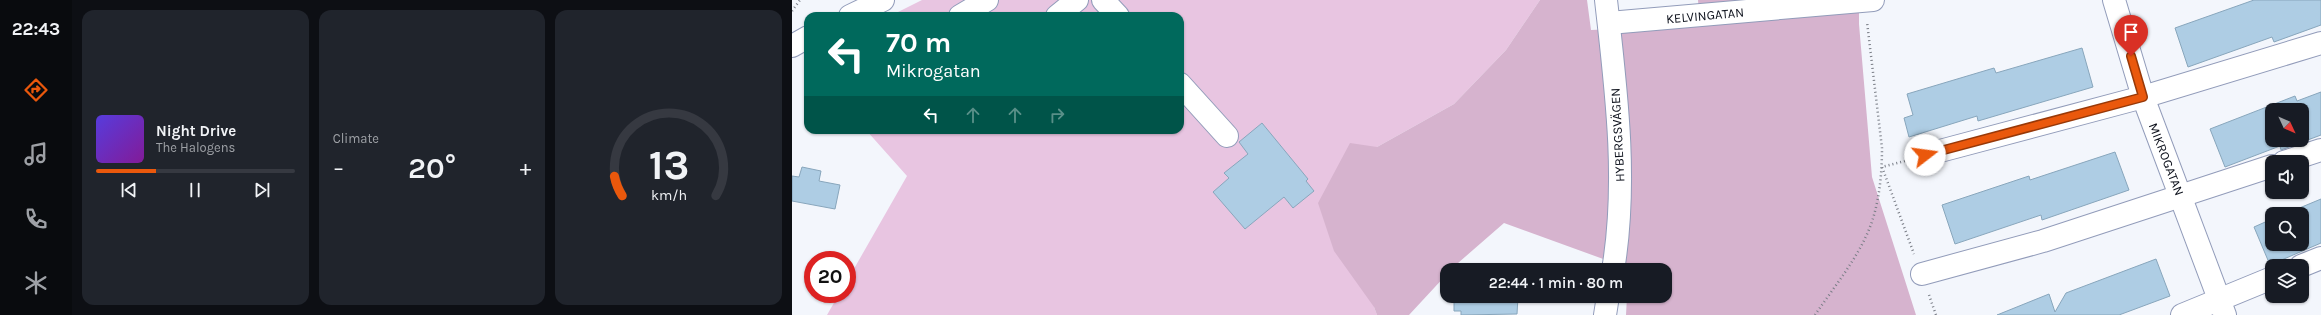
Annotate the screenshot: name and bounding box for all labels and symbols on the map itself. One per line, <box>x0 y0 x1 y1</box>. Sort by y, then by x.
street label: KELVINGATAN <box>1665 5 1745 26</box>
pin <box>2114 15 2148 56</box>
street label: HYBERGSVÄGEN <box>1607 87 1627 183</box>
north arrow <box>2265 103 2309 147</box>
street label: MIKROGATAN <box>2146 121 2187 198</box>
position arrow <box>1904 134 1946 176</box>
speed limit sign: 20 <box>804 251 856 303</box>

